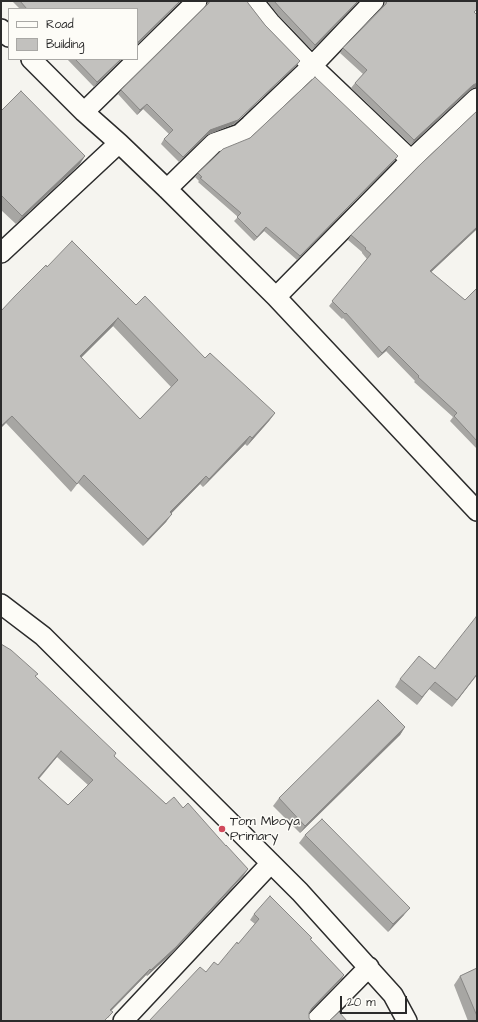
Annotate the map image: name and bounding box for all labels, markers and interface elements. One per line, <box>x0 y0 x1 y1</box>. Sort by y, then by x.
legend <box>8 8 138 60</box>
text: Road <box>46 16 74 33</box>
text: Building <box>46 36 84 53</box>
place label: Tom Mboya Primary <box>230 814 300 845</box>
marker: Tom Mboya Primary <box>217 824 227 834</box>
scale bar <box>342 988 409 1014</box>
text: 20 m <box>347 994 376 1011</box>

